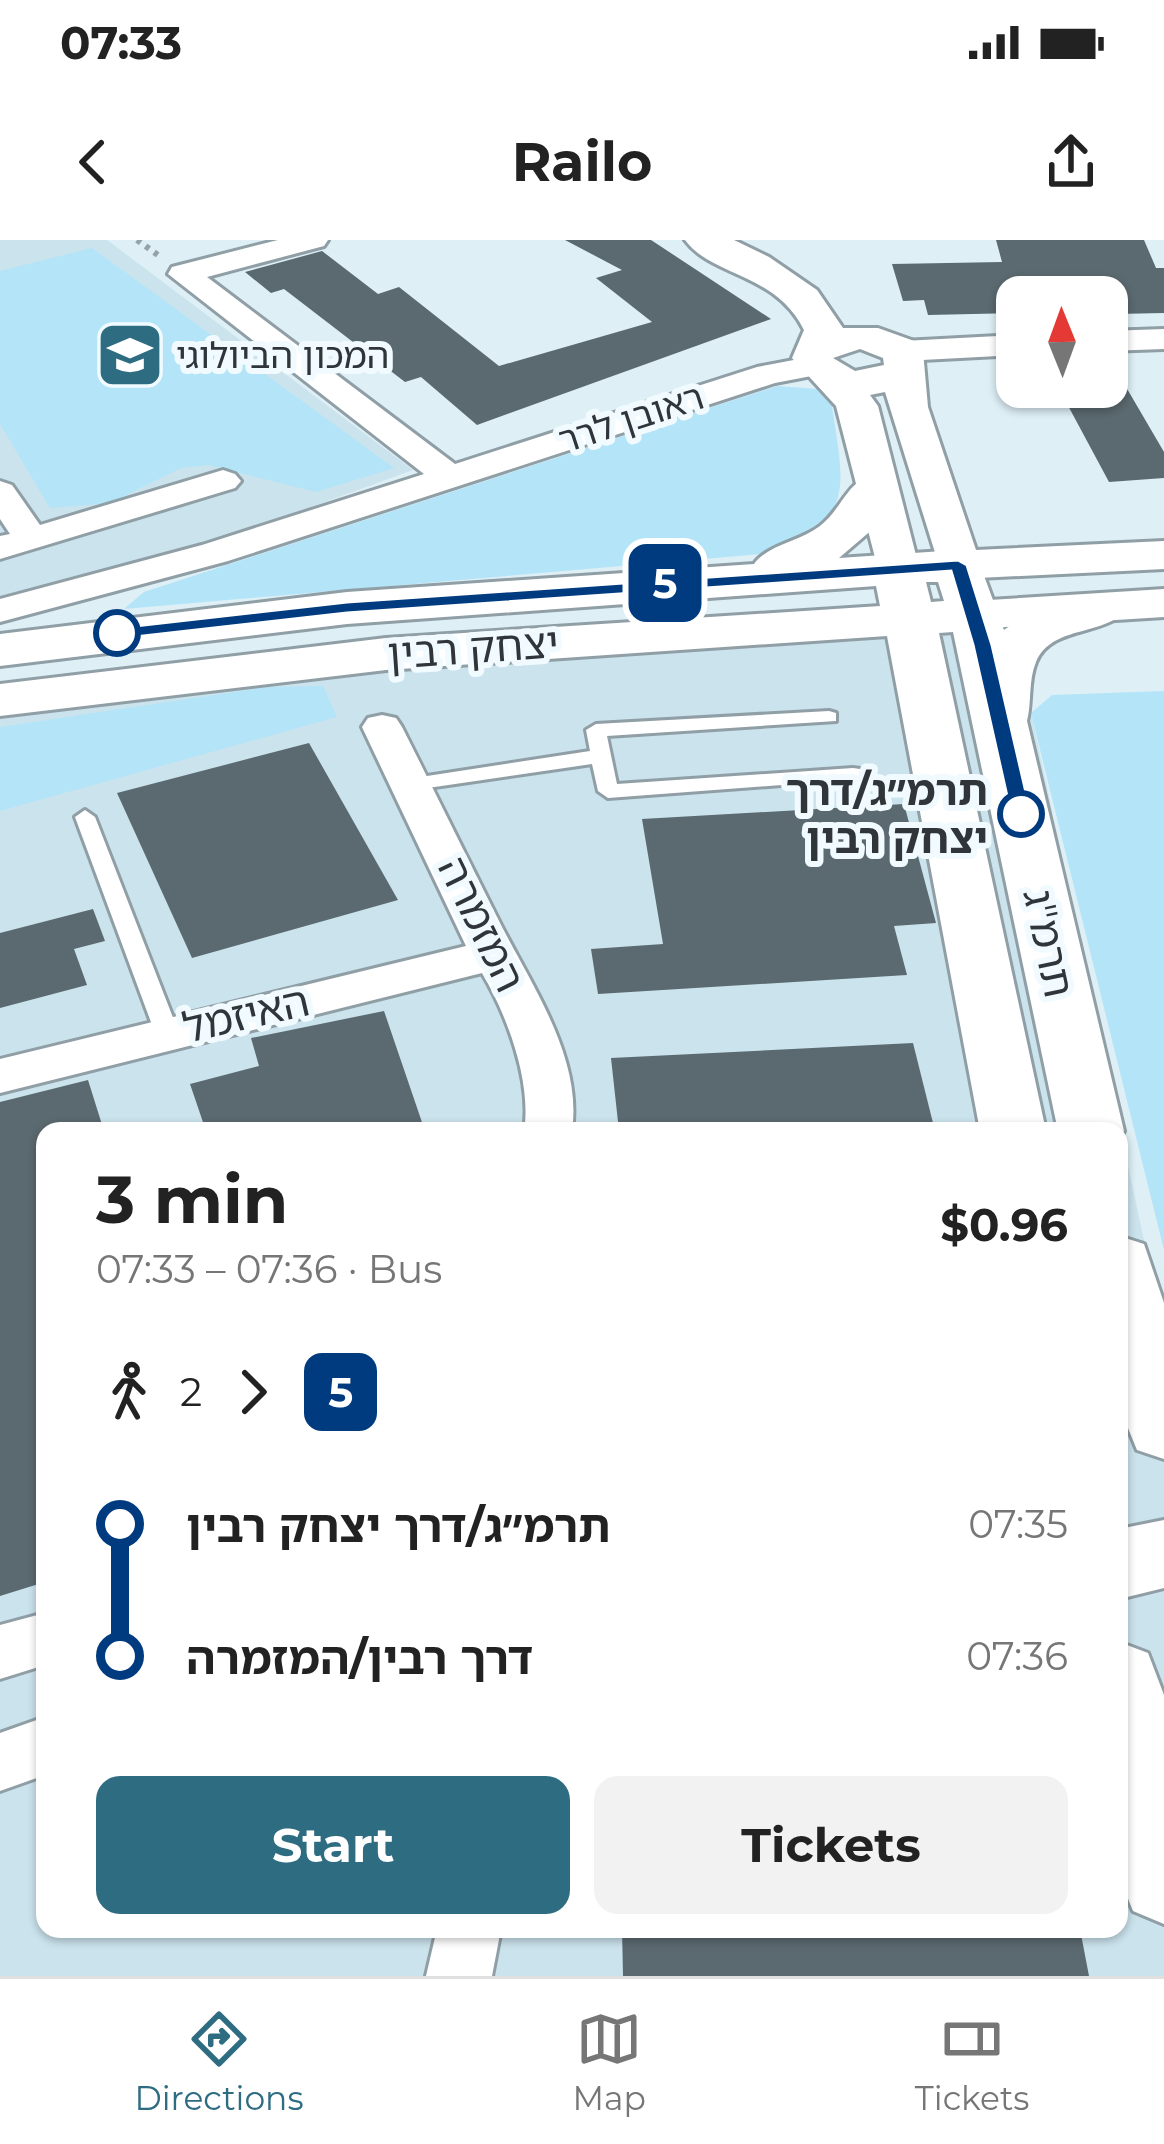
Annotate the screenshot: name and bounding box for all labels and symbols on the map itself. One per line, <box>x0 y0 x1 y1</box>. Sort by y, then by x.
north arrow <box>996 276 1128 408</box>
school or university icon: המכון הביולוגי <box>95 320 165 390</box>
place label: המכון הביולוגי <box>176 333 389 377</box>
street label: ראובן לרר <box>553 374 709 462</box>
line badge: 5 <box>626 544 704 622</box>
unlabelled marker <box>95 611 139 655</box>
street label: יצחק רבין <box>386 616 560 680</box>
place label: תרמ״ג/דרך יצחק רבין <box>786 764 988 864</box>
marker: תרמ״ג/דרך יצחק רבין <box>999 792 1043 836</box>
street label: המזמרה <box>427 848 537 1000</box>
street label: תרמ"ג <box>1012 884 1086 1002</box>
street label: האיזמל <box>178 974 314 1054</box>

